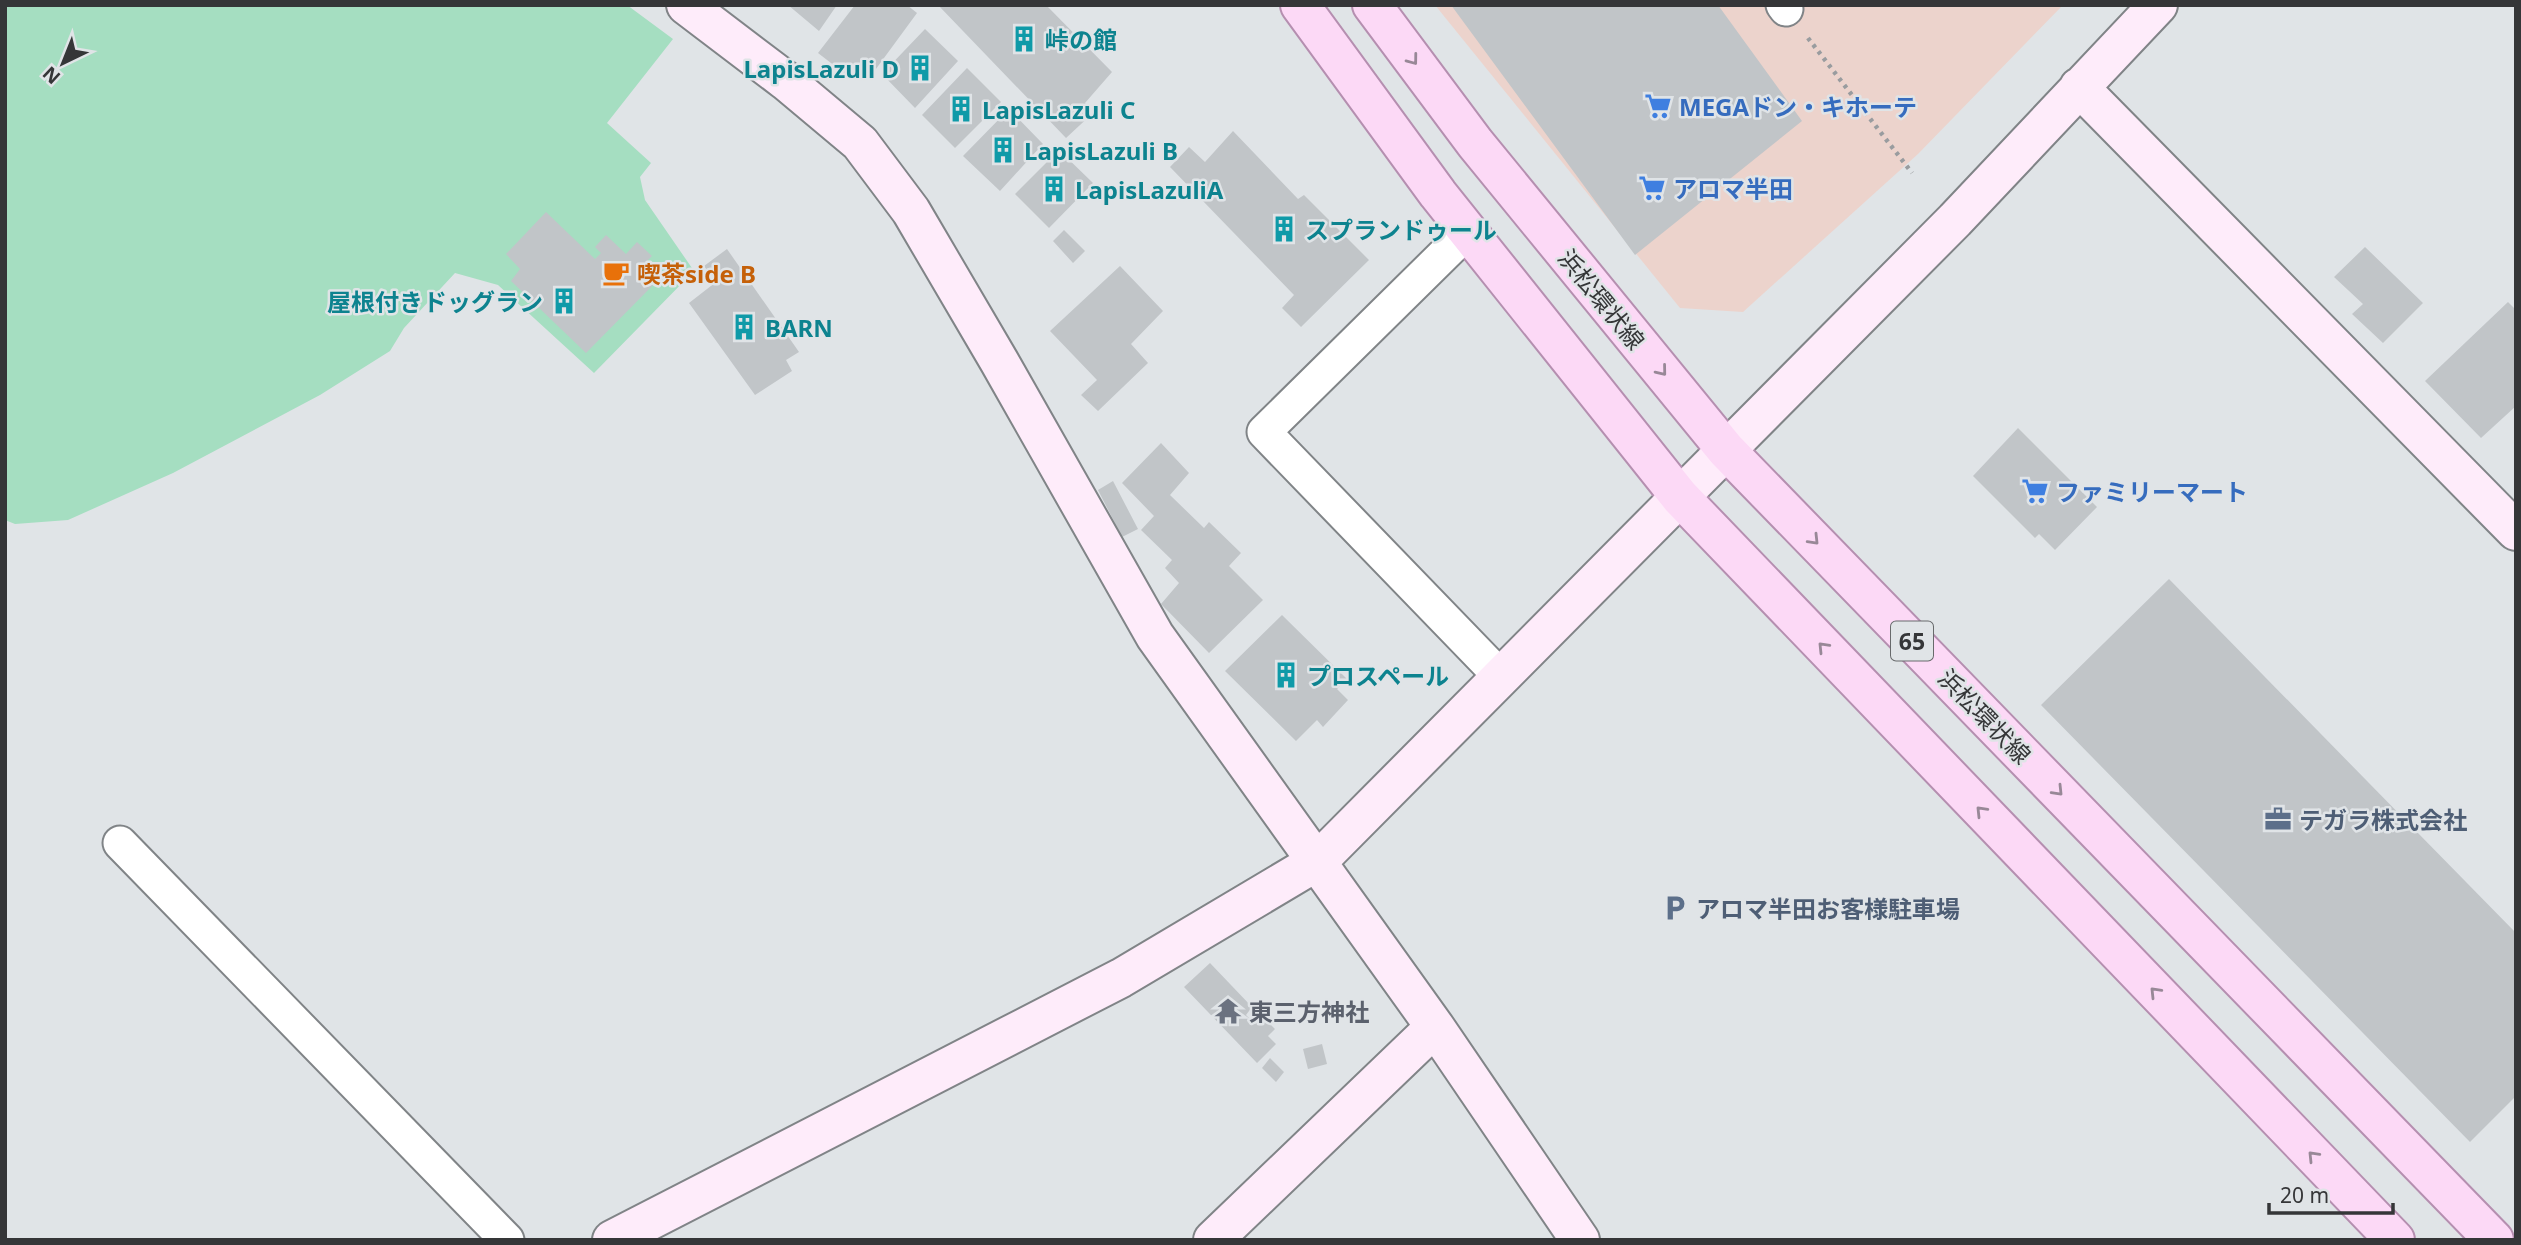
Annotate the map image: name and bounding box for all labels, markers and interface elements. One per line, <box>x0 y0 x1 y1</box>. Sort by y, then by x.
place label: 峠の館 <box>1045 23 1117 56</box>
building icon: 峠の館 <box>1009 24 1039 54</box>
north arrow <box>28 28 98 98</box>
place label: LapisLazuli D <box>743 52 899 85</box>
one-way arrow <box>1404 52 1417 65</box>
building icon: LapisLazuli D <box>905 53 935 83</box>
text: N <box>37 61 66 90</box>
place label: MEGAドン・キホーテ <box>1679 90 1917 123</box>
supermarket icon: MEGAドン・キホーテ <box>1643 91 1673 121</box>
place label: LapisLazuli C <box>982 93 1135 126</box>
building icon: LapisLazuli C <box>946 94 976 124</box>
place label: LapisLazuli B <box>1024 134 1178 167</box>
building icon: LapisLazuli B <box>988 135 1018 165</box>
place label: アロマ半田 <box>1673 172 1793 205</box>
place label: LapisLazuliA <box>1075 173 1224 206</box>
supermarket icon: アロマ半田 <box>1637 173 1667 203</box>
building icon: LapisLazuliA <box>1039 174 1069 204</box>
place label: スプランドゥール <box>1305 213 1497 246</box>
building icon: スプランドゥール <box>1269 214 1299 244</box>
street label: 浜松環状線 <box>1551 242 1653 356</box>
place label: 喫茶side B <box>637 257 756 290</box>
cafe icon: 喫茶side B <box>601 258 631 288</box>
place label: 屋根付きドッグラン <box>327 285 543 318</box>
building icon: 屋根付きドッグラン <box>549 286 579 316</box>
place label: BARN <box>765 311 833 344</box>
building icon: BARN <box>729 312 759 342</box>
one-way arrow <box>1654 363 1666 376</box>
place label: ファミリーマート <box>2056 475 2248 508</box>
supermarket icon: ファミリーマート <box>2020 476 2050 506</box>
one-way arrow <box>1806 532 1819 545</box>
road number: 65 <box>1891 622 1933 660</box>
one-way arrow <box>1818 642 1831 655</box>
place label: プロスペール <box>1307 659 1449 692</box>
building icon: プロスペール <box>1271 660 1301 690</box>
street label: 浜松環状線 <box>1931 661 2039 771</box>
one-way arrow <box>2050 783 2063 796</box>
place label: テガラ株式会社 <box>2299 803 2467 836</box>
office icon: テガラ株式会社 <box>2263 804 2293 834</box>
one-way arrow <box>1976 806 1989 819</box>
place label: アロマ半田お客様駐車場 <box>1696 892 1960 925</box>
parking icon: アロマ半田お客様駐車場 <box>1660 893 1690 923</box>
one-way arrow <box>2151 987 2164 1000</box>
place label: 東三方神社 <box>1249 995 1369 1028</box>
temple icon: 東三方神社 <box>1213 996 1243 1026</box>
one-way arrow <box>2309 1151 2322 1164</box>
scale bar <box>2269 1172 2393 1216</box>
text: 20 m <box>2280 1181 2329 1209</box>

